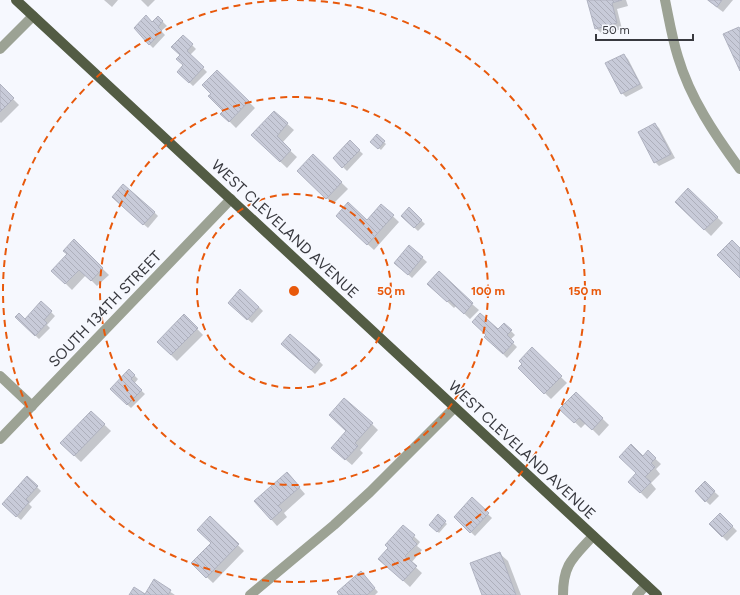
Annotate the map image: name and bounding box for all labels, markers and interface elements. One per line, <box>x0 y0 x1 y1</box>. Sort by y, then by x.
scale bar <box>596 16 693 42</box>
text: 50 m <box>602 23 630 37</box>
street label: WEST CLEVELAND AVENUE <box>208 156 362 302</box>
street label: SOUTH 134TH STREET <box>45 247 166 371</box>
centre of rings <box>287 284 301 298</box>
text: 50 m <box>377 284 405 298</box>
text: 100 m <box>471 284 505 298</box>
text: 150 m <box>568 284 602 298</box>
street label: WEST CLEVELAND AVENUE <box>445 377 599 523</box>

